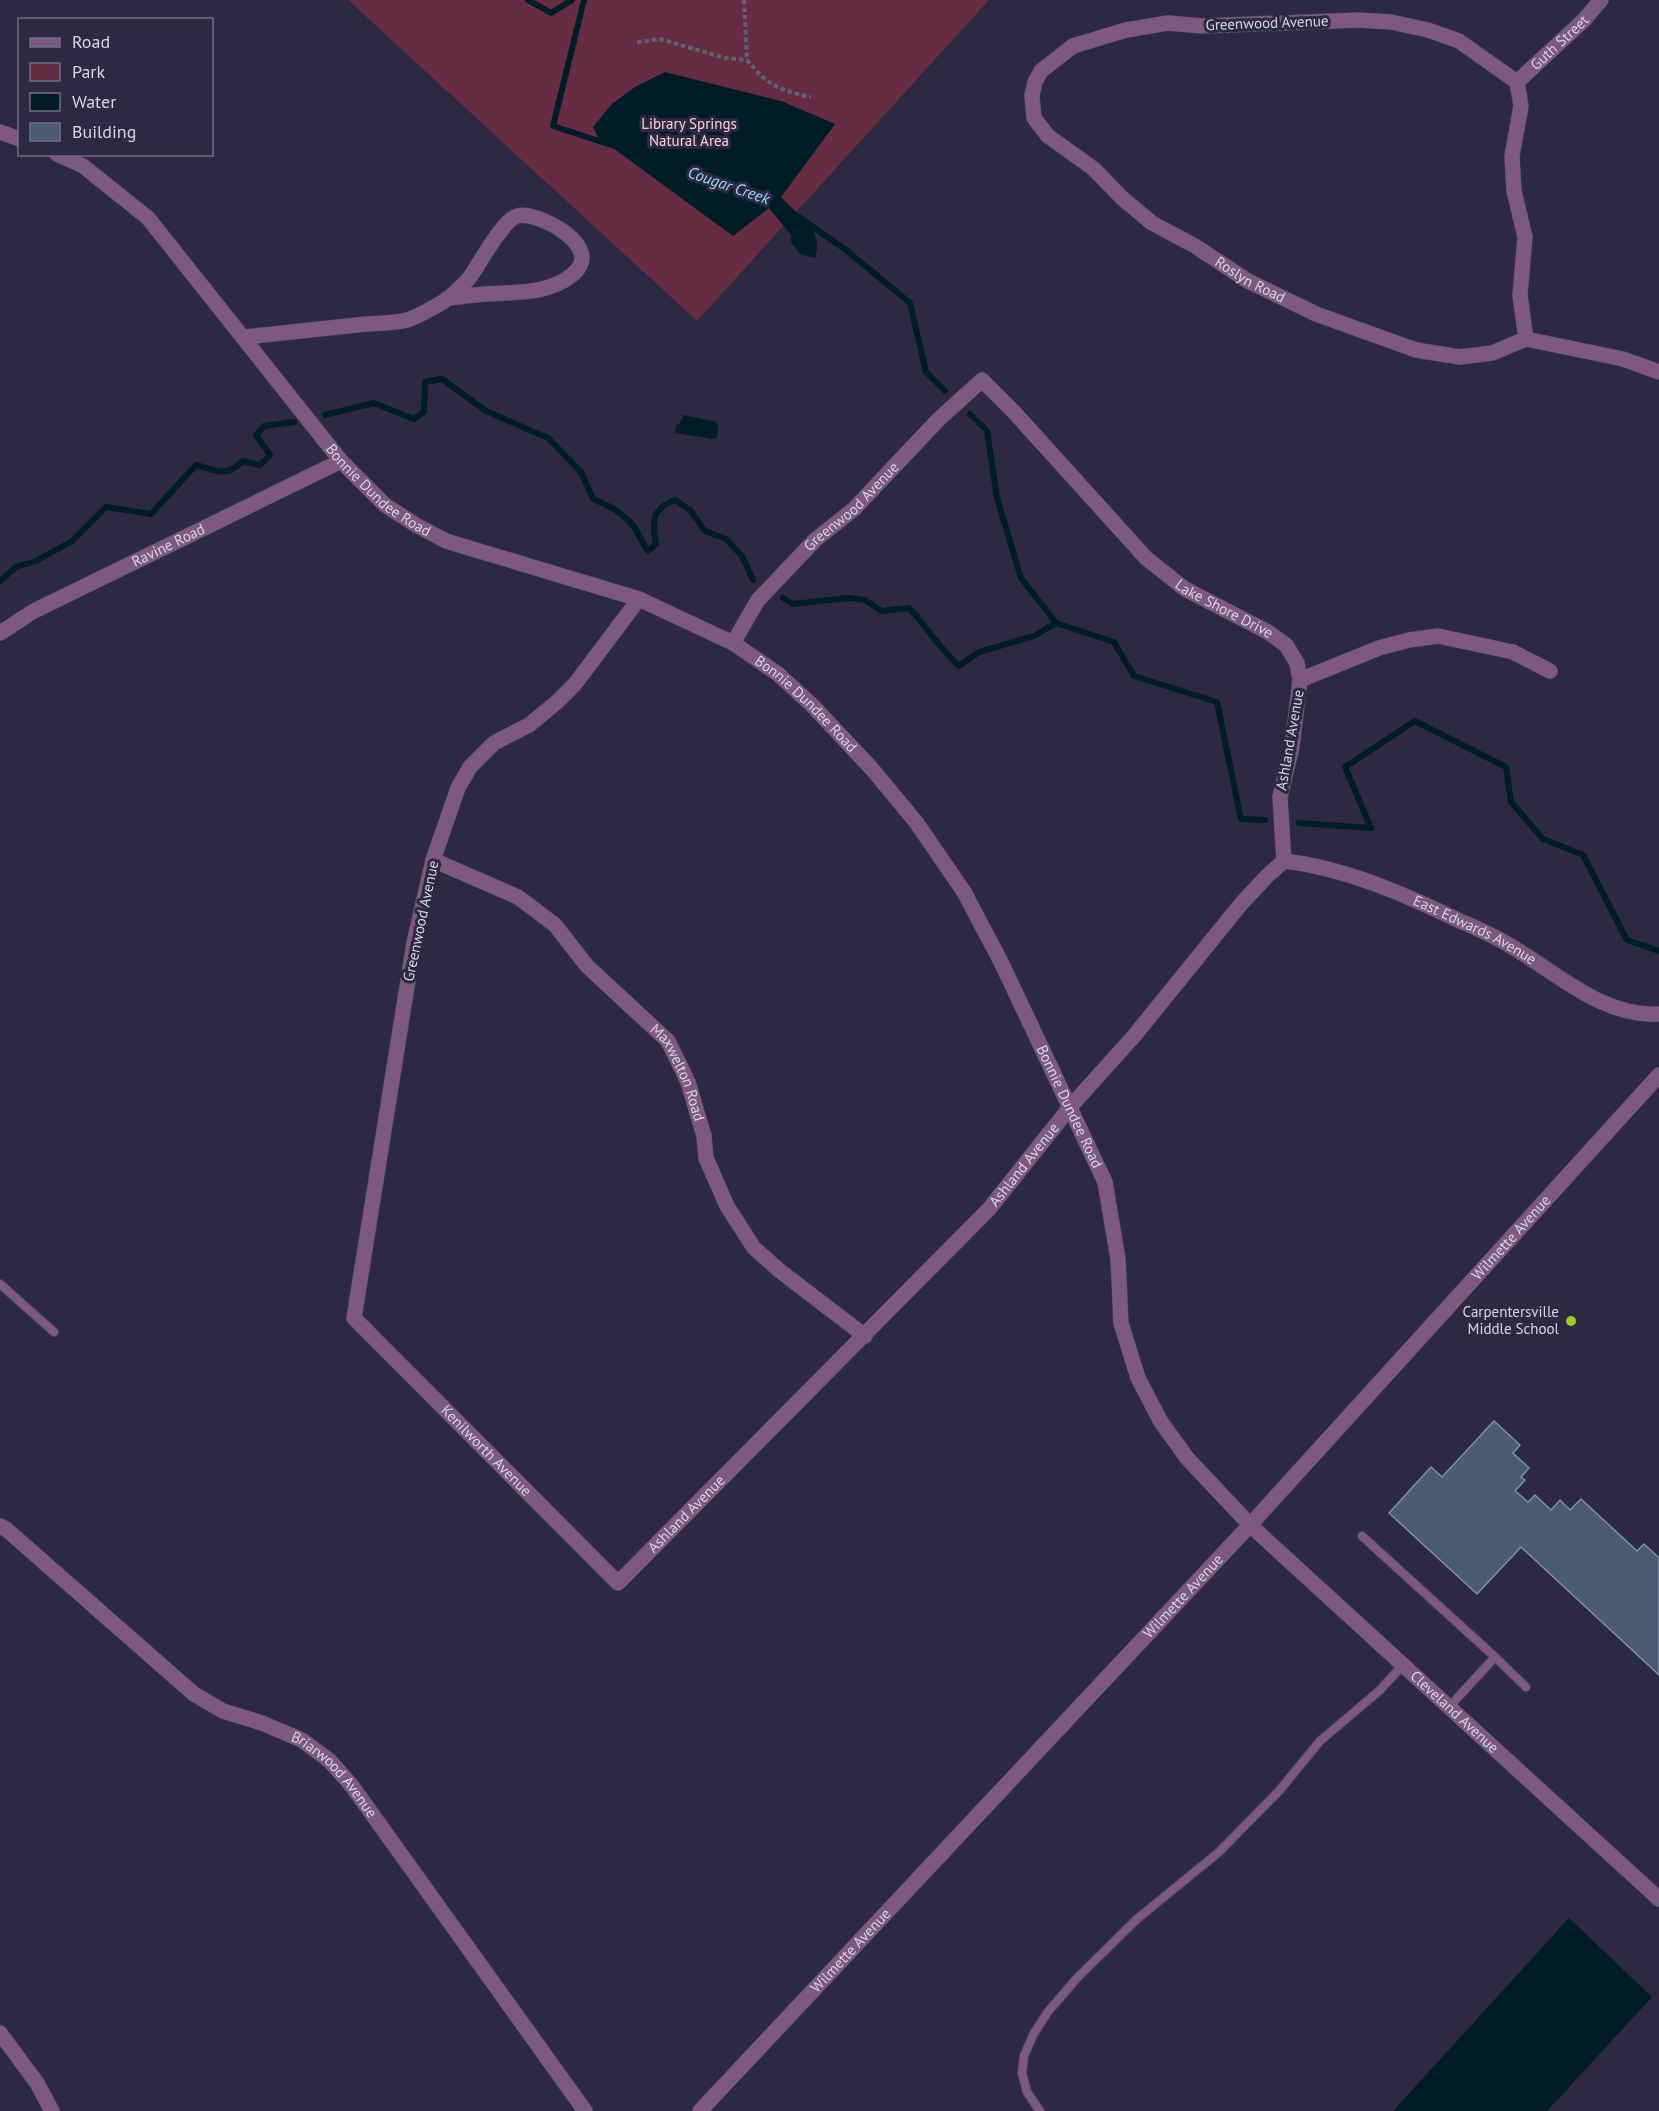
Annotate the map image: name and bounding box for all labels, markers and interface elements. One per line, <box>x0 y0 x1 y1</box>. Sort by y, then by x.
street label: Greenwood Avenue <box>1205 11 1329 34</box>
street label: Guth Street <box>1526 11 1593 74</box>
legend <box>18 18 213 156</box>
text: Road <box>72 30 110 53</box>
text: Park <box>72 60 105 83</box>
text: Water <box>72 90 116 113</box>
park label: Library Springs Natural Area <box>641 114 737 150</box>
text: Building <box>72 120 136 143</box>
water label: Cougar Creek <box>686 162 773 209</box>
street label: Roslyn Road <box>1212 252 1289 307</box>
street label: Bonnie Dundee Road <box>322 440 435 540</box>
street label: Greenwood Avenue <box>799 458 903 555</box>
street label: Ravine Road <box>128 519 208 571</box>
street label: Lake Shore Drive <box>1171 575 1278 642</box>
street label: Bonnie Dundee Road <box>751 651 862 756</box>
street label: Ashland Avenue <box>1271 688 1308 792</box>
street label: Greenwood Avenue <box>398 859 443 983</box>
street label: East Edwards Avenue <box>1410 891 1540 969</box>
street label: Maxwelton Road <box>646 1019 709 1123</box>
street label: Bonnie Dundee Road <box>1033 1042 1107 1171</box>
street label: Ashland Avenue <box>985 1119 1063 1210</box>
street label: Wilmette Avenue <box>1467 1191 1554 1284</box>
place label: Carpentersville Middle School <box>1463 1302 1560 1338</box>
marker: Carpentersville Middle School <box>1564 1314 1578 1328</box>
street label: Kenilworth Avenue <box>437 1401 536 1500</box>
street label: Ashland Avenue <box>643 1471 729 1556</box>
street label: Wilmette Avenue <box>1139 1550 1227 1642</box>
street label: Cleveland Avenue <box>1406 1666 1503 1757</box>
street label: Briarwood Avenue <box>289 1727 382 1821</box>
street label: Wilmette Avenue <box>806 1904 894 1996</box>

